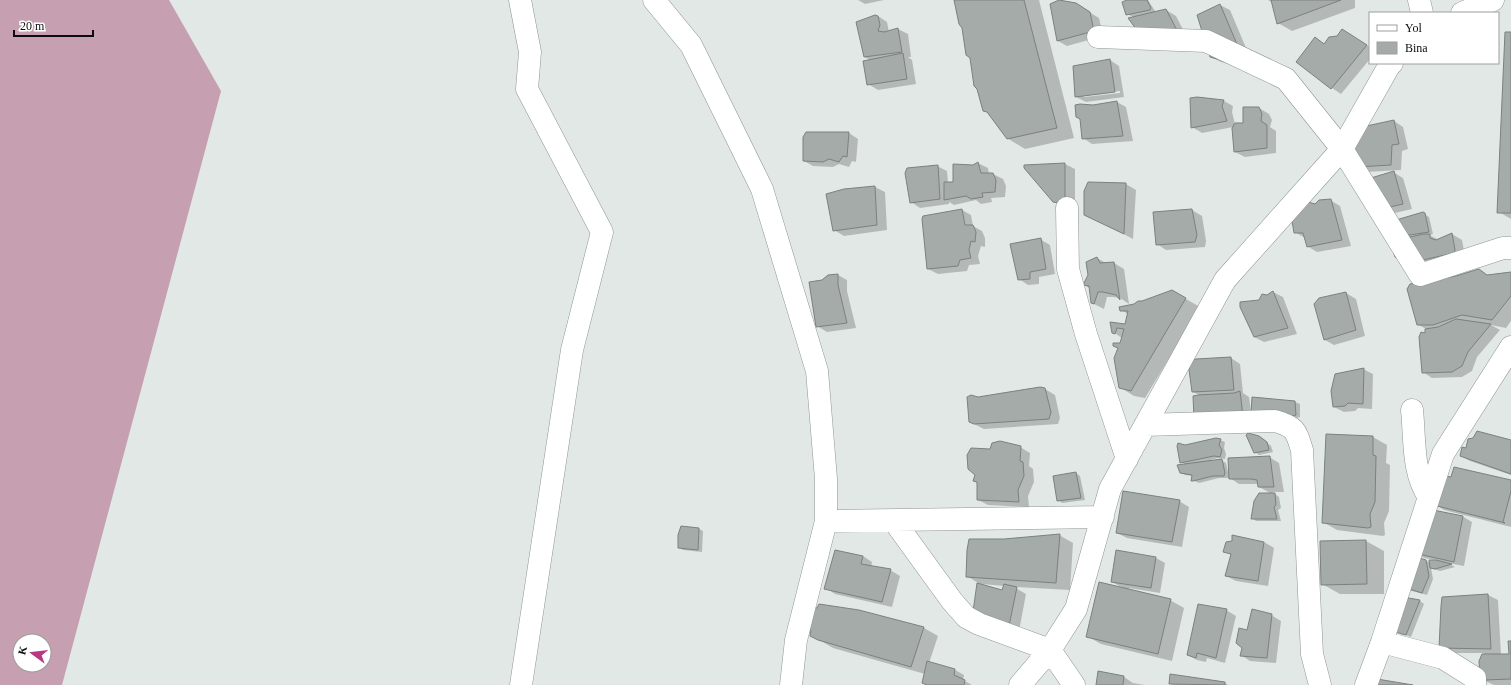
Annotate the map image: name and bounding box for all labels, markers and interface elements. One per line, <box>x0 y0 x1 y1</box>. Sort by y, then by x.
scale bar <box>14 12 93 38</box>
legend <box>1369 12 1499 64</box>
text: 20 m <box>20 19 45 33</box>
text: Yol <box>1405 21 1422 35</box>
text: Bina <box>1405 41 1428 55</box>
north arrow <box>12 633 52 673</box>
text: K <box>15 644 29 656</box>

